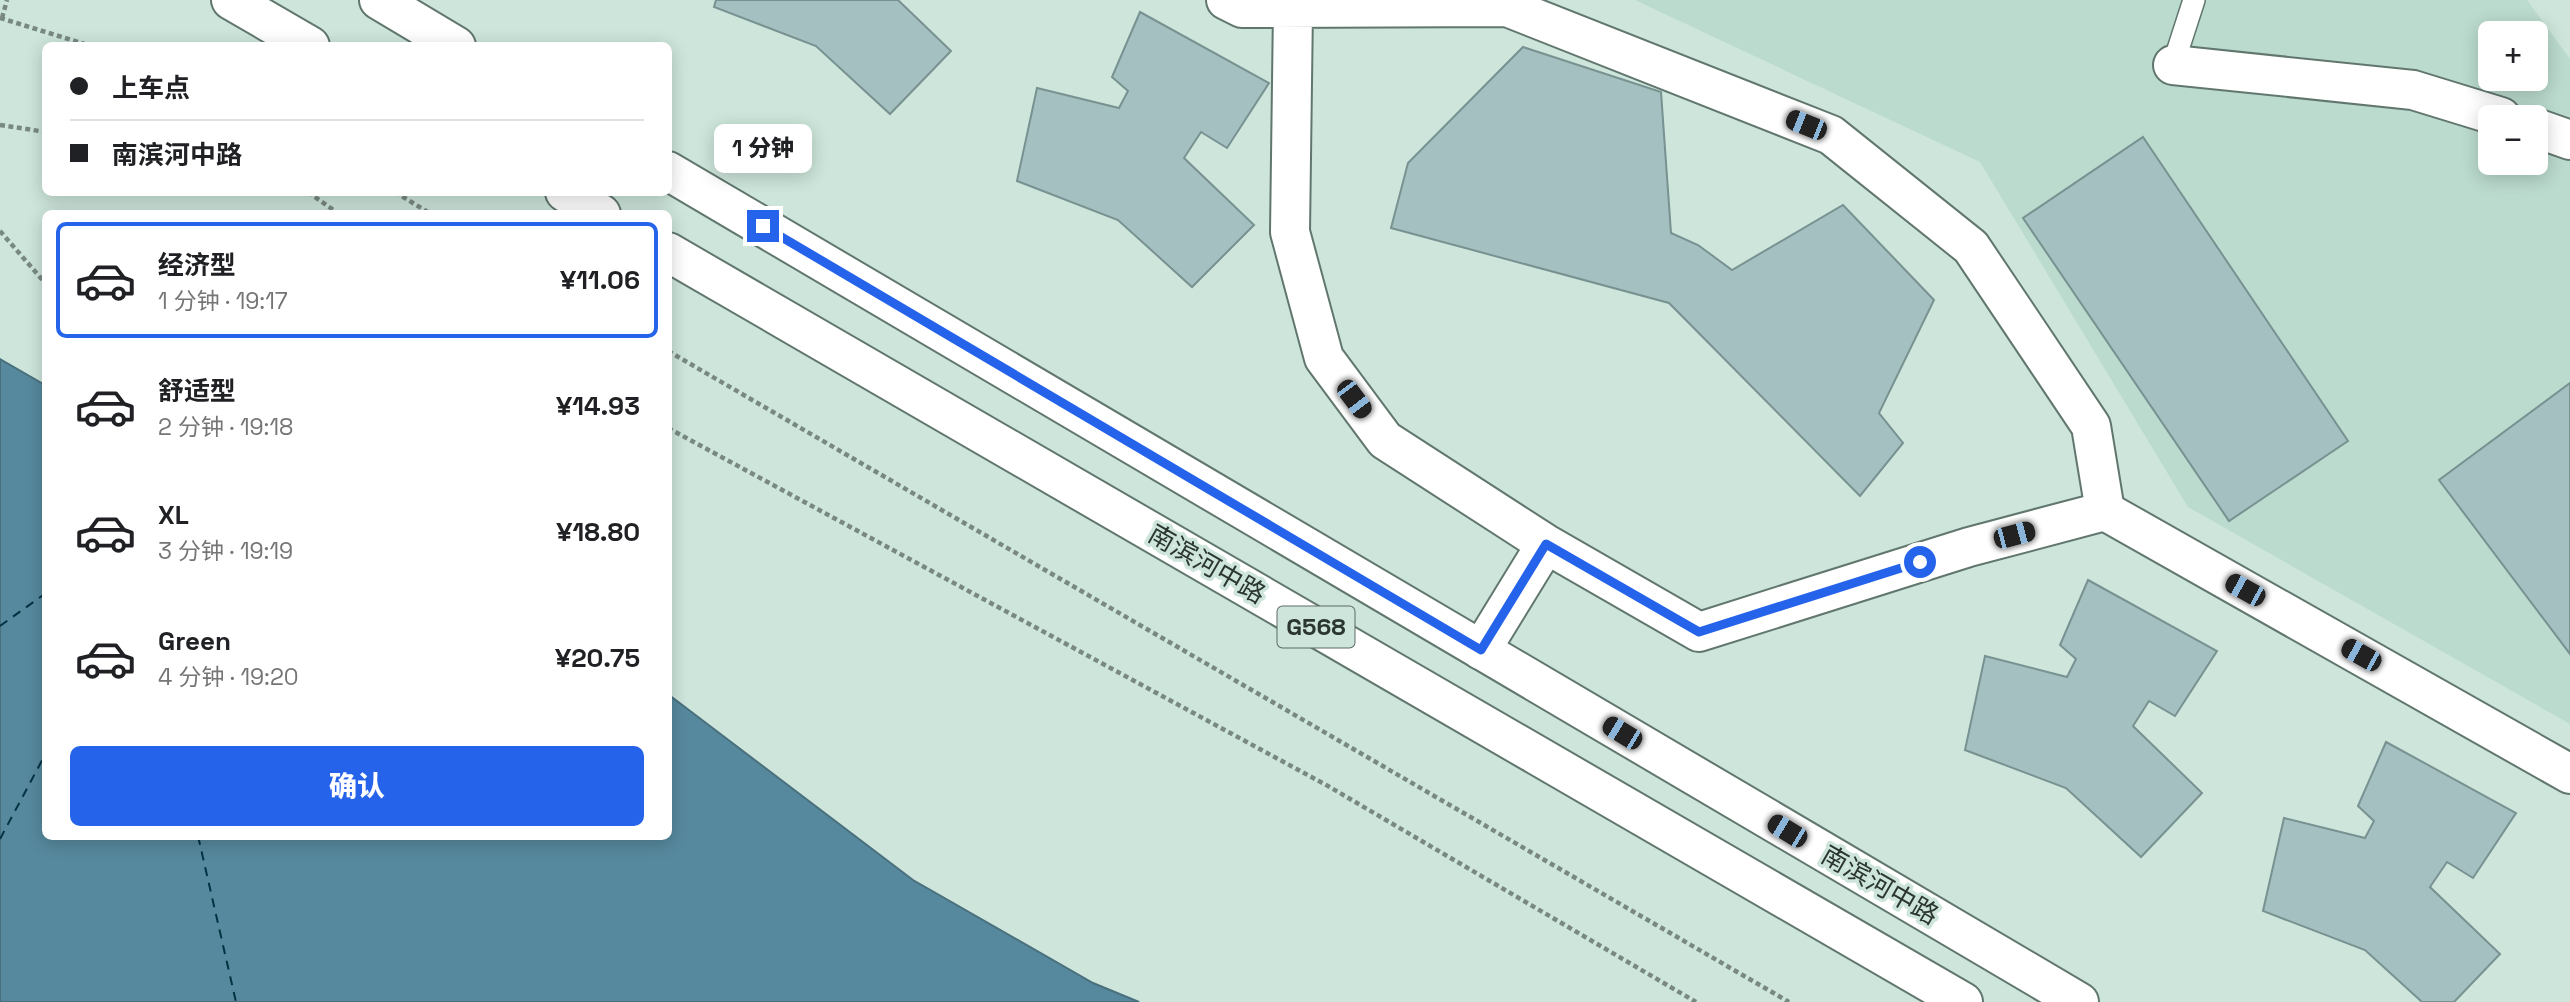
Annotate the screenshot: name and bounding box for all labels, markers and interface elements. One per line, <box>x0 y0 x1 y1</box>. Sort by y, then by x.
map controls <box>2478 21 2548 175</box>
button: + <box>2478 21 2548 91</box>
text: 上车点 <box>112 71 190 105</box>
button: − <box>2478 105 2548 175</box>
car <box>1783 107 1830 143</box>
callout: 1 分钟 <box>714 124 812 174</box>
text: 1 分钟 <box>732 133 794 163</box>
text: 南滨河中路 <box>112 138 242 172</box>
route end <box>747 210 779 242</box>
text: 经济型 <box>158 248 236 282</box>
icon: car <box>74 249 137 312</box>
text: ¥11.06 <box>560 263 640 297</box>
text: 1 分钟 · 19:17 <box>158 286 288 316</box>
text: 舒适型 <box>158 374 236 408</box>
icon: car <box>74 375 137 438</box>
car <box>1333 376 1376 422</box>
text: ¥14.93 <box>556 389 640 423</box>
text: 2 分钟 · 19:18 <box>158 412 293 442</box>
text: XL <box>158 498 189 532</box>
icon: car <box>74 501 137 564</box>
text: ¥18.80 <box>556 515 640 549</box>
street label: 南滨河中路 <box>1142 517 1272 611</box>
car <box>1991 519 2038 551</box>
text: 3 分钟 · 19:19 <box>158 536 293 566</box>
route start <box>1904 546 1936 578</box>
car <box>2222 571 2269 609</box>
road number: G568 <box>1278 606 1354 648</box>
text: Green <box>158 624 231 658</box>
icon: car <box>74 627 137 690</box>
car <box>2338 636 2385 674</box>
text: ¥20.75 <box>555 641 640 675</box>
text: 4 分钟 · 19:20 <box>158 662 299 692</box>
car <box>1599 713 1646 753</box>
button: 确认 <box>70 746 644 826</box>
car <box>1764 811 1811 851</box>
street label: 南滨河中路 <box>1815 838 1945 932</box>

